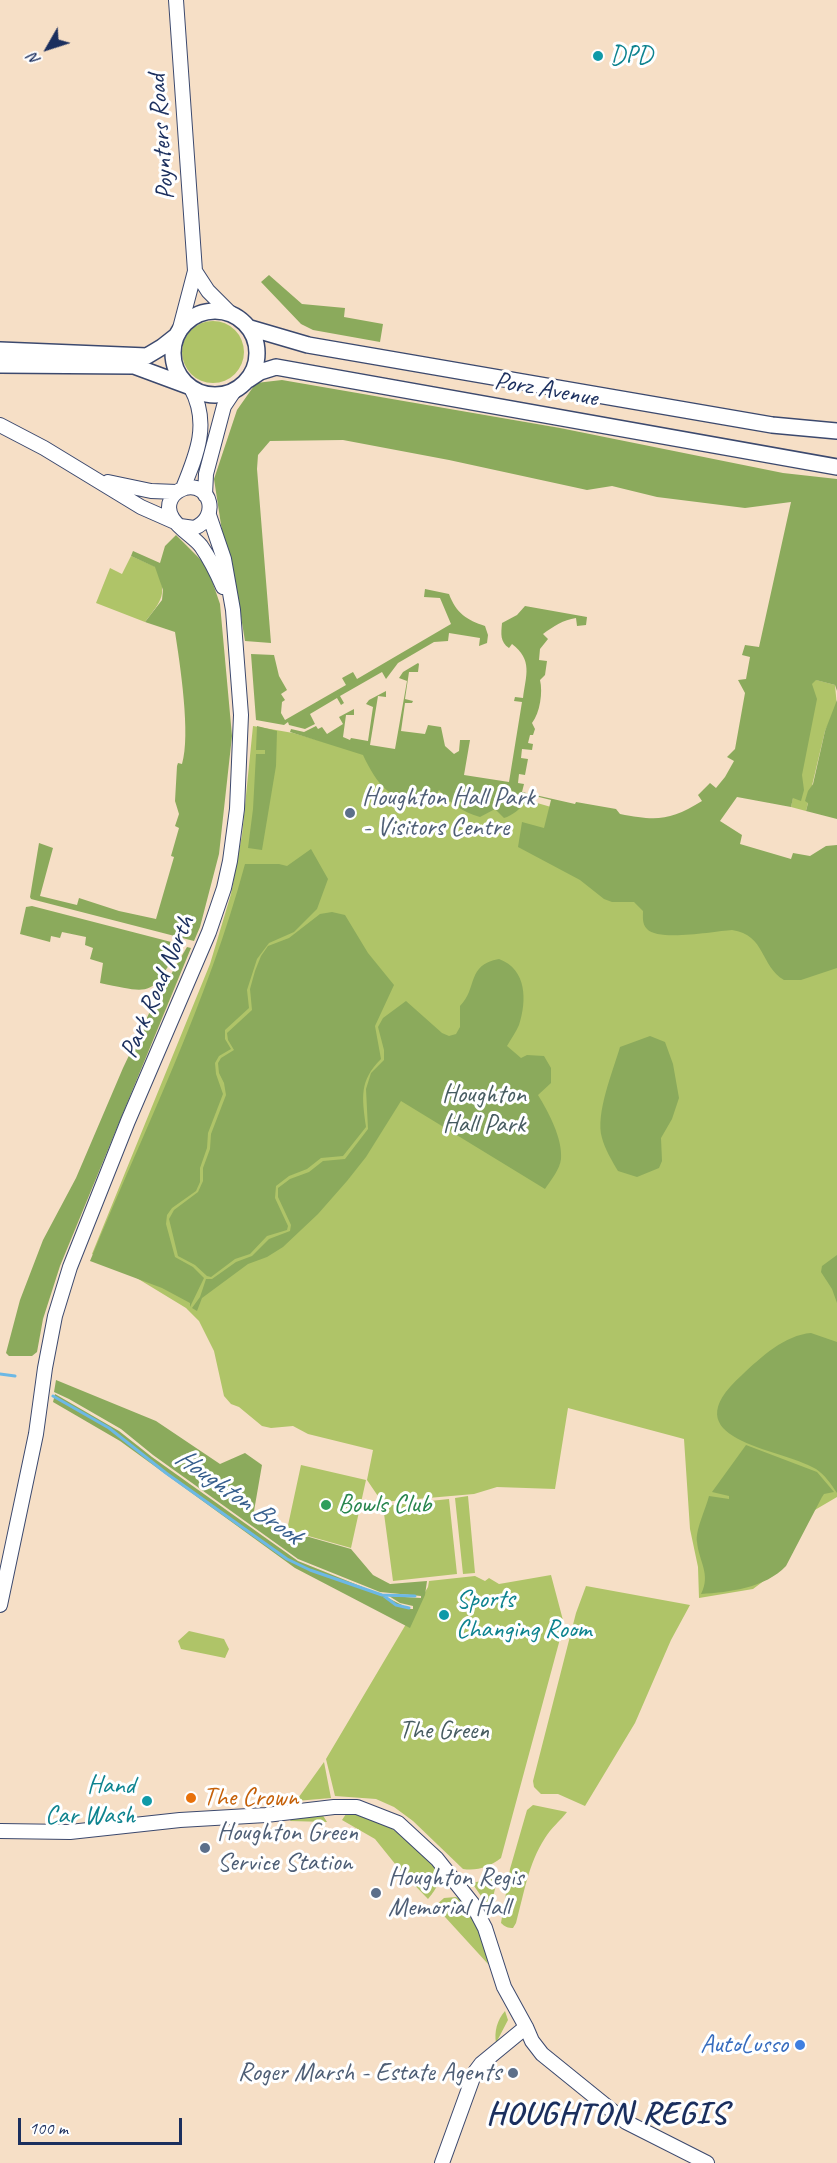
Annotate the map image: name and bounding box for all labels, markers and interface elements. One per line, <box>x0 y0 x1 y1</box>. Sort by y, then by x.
north arrow <box>18 18 78 78</box>
place label: DPD <box>610 40 652 72</box>
text: N <box>23 49 45 69</box>
marker: DPD <box>591 49 605 63</box>
street label: Poynters Road <box>142 73 182 201</box>
street label: Porz Avenue <box>492 366 600 414</box>
place label: Houghton Hall Park - Visitors Centre <box>362 782 535 844</box>
marker: Houghton Hall Park - Visitors Centre <box>343 806 357 820</box>
street label: Park Road North <box>114 911 202 1063</box>
park label: Houghton Hall Park <box>442 1079 526 1140</box>
water label: Houghton Brook <box>169 1442 307 1552</box>
place label: Bowls Club <box>338 1489 431 1521</box>
marker: Bowls Club <box>319 1498 333 1512</box>
place label: Sports Changing Room <box>456 1584 591 1646</box>
marker: Sports Changing Room <box>437 1608 451 1622</box>
park label: The Green <box>399 1715 489 1747</box>
place label: Hand Car Wash <box>45 1770 135 1832</box>
place label: The Crown <box>203 1782 298 1814</box>
marker: The Crown <box>184 1791 198 1805</box>
marker: Hand Car Wash <box>140 1794 154 1808</box>
place label: Houghton Green Service Station <box>217 1817 358 1878</box>
marker: Houghton Green Service Station <box>198 1841 212 1855</box>
place label: Houghton Regis Memorial Hall <box>388 1862 523 1924</box>
marker: Houghton Regis Memorial Hall <box>369 1886 383 1900</box>
place label: AutoLusso <box>700 2029 788 2061</box>
marker: AutoLusso <box>793 2038 807 2052</box>
place label: Roger Marsh - Estate Agents <box>238 2057 501 2089</box>
marker: Roger Marsh - Estate Agents <box>506 2066 520 2080</box>
district label: HOUGHTON REGIS <box>487 2096 727 2134</box>
scale bar <box>21 2106 184 2144</box>
text: 100 m <box>29 2117 68 2139</box>

